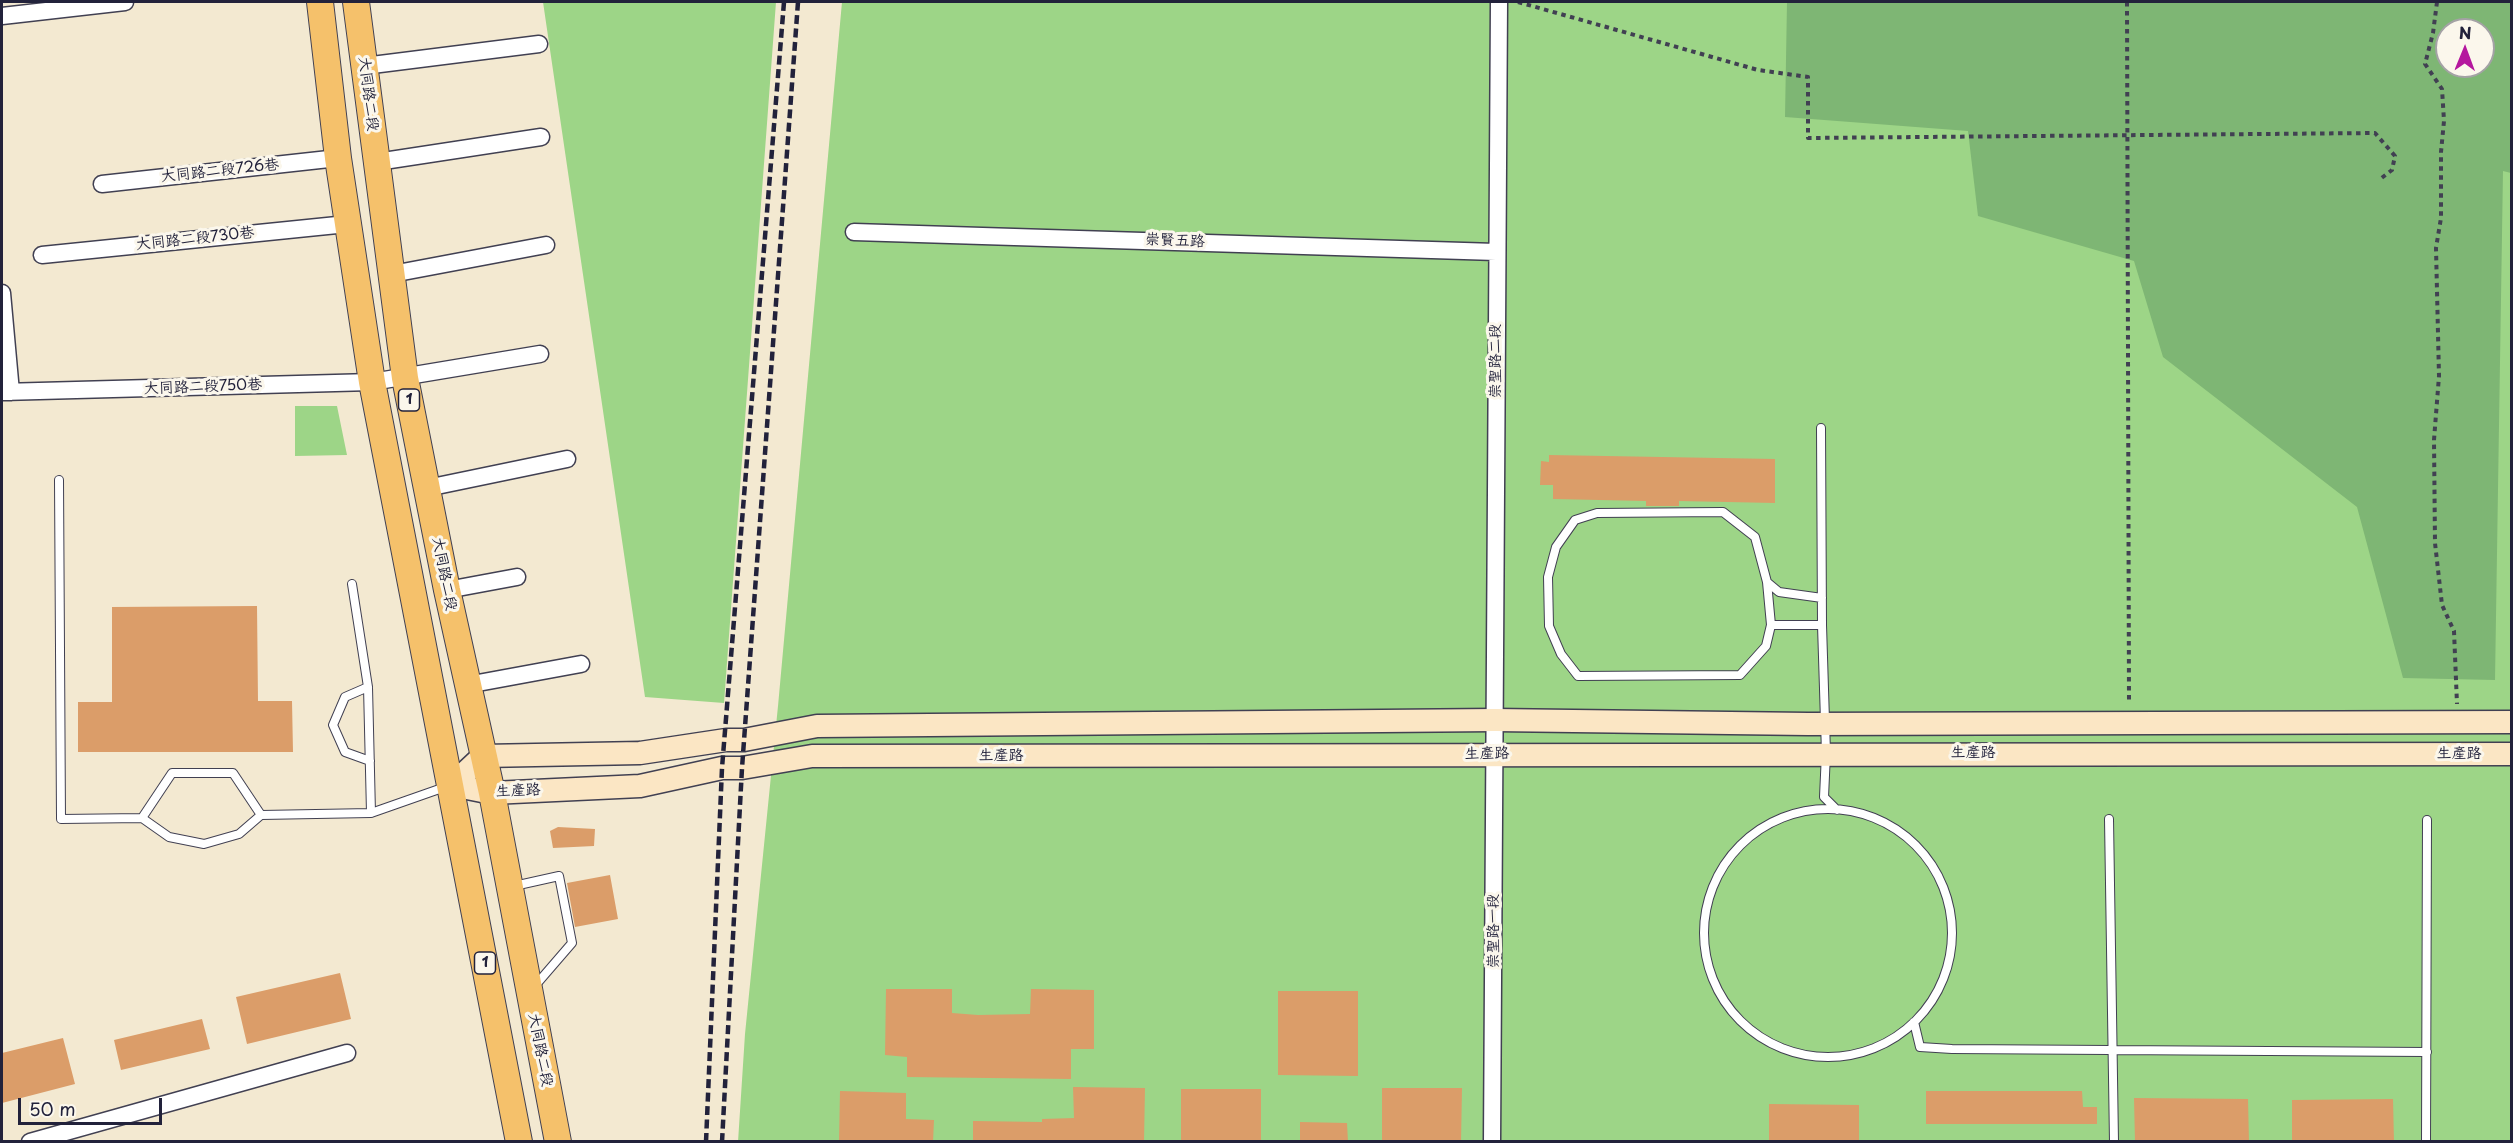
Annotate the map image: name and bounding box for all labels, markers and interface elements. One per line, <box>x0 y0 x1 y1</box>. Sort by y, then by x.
north arrow <box>2435 18 2495 78</box>
text: N <box>2459 20 2472 44</box>
street label: 大同路二段 <box>354 56 382 132</box>
street label: 大同路二段726巷 <box>160 156 280 186</box>
street label: 大同路二段730巷 <box>135 224 255 254</box>
street label: 崇賢五路 <box>1145 231 1205 251</box>
street label: 崇聖路二段 <box>1487 324 1505 398</box>
street label: 大同路二段750巷 <box>144 376 262 398</box>
road number: 1 <box>398 389 420 411</box>
street label: 大同路二段 <box>428 535 460 613</box>
street label: 生產路 <box>1951 744 1995 762</box>
street label: 生產路 <box>1464 745 1510 763</box>
street label: 生產路 <box>2437 745 2481 763</box>
street label: 生產路 <box>979 747 1023 765</box>
street label: 生產路 <box>495 781 541 801</box>
street label: 崇聖路一段 <box>1485 894 1503 968</box>
road number: 1 <box>474 952 496 974</box>
street label: 大同路二段 <box>524 1011 556 1089</box>
scale bar <box>21 1086 165 1124</box>
text: 50 m <box>29 1095 76 1122</box>

